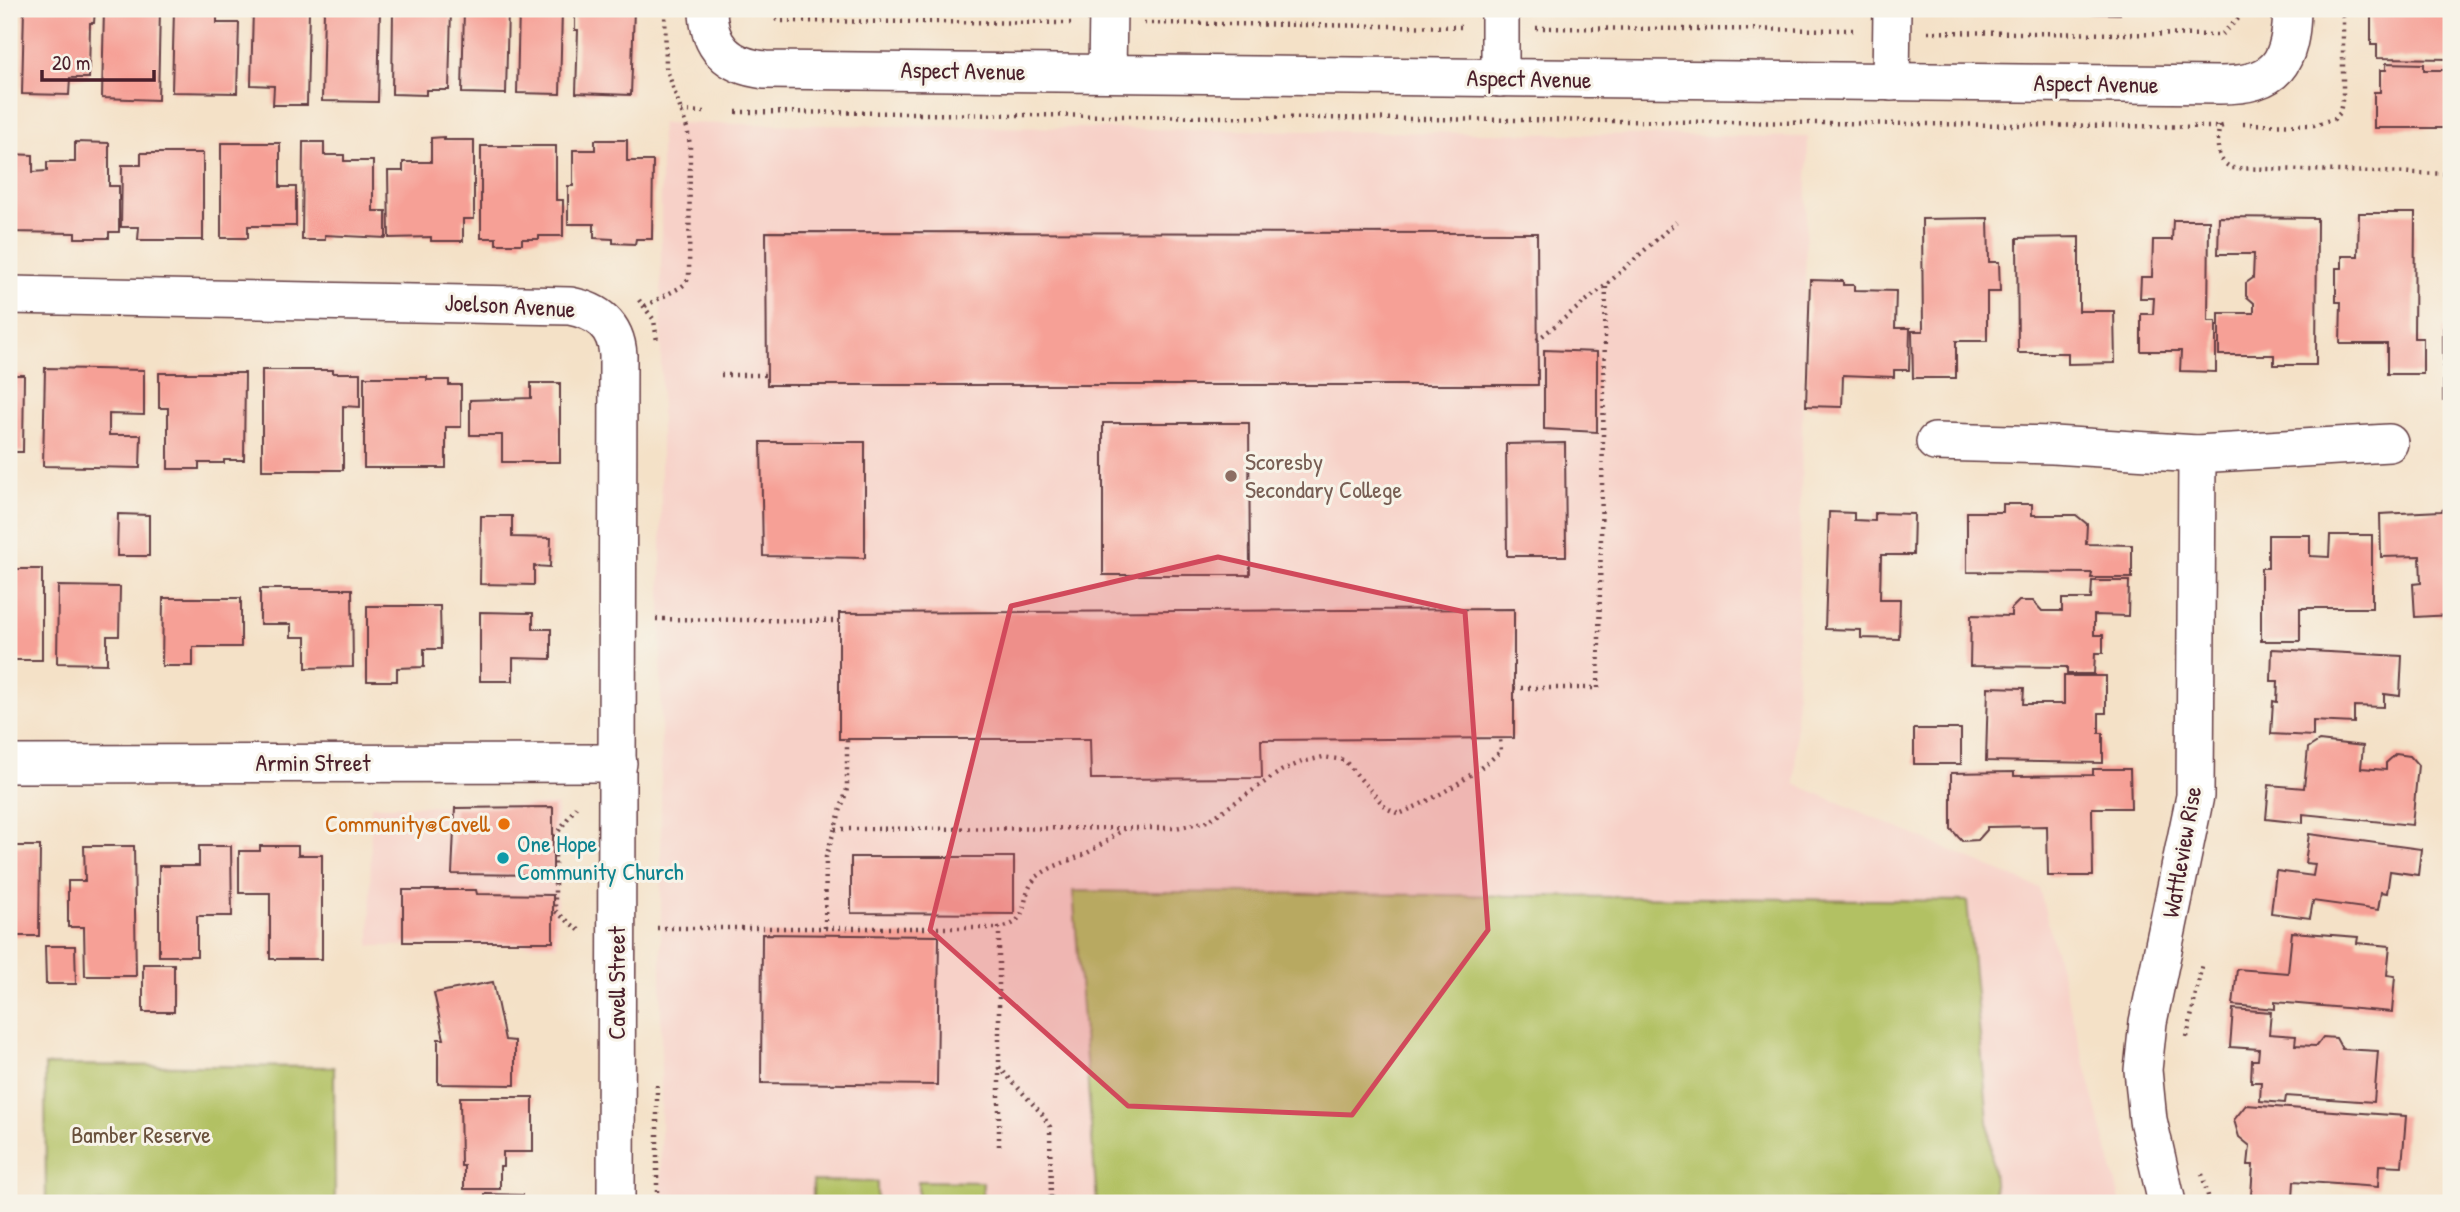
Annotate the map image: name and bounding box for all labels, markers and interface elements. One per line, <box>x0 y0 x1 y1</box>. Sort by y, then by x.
scale bar <box>42 38 154 82</box>
text: 20 m <box>52 48 90 77</box>
street label: Aspect Avenue <box>900 53 1026 87</box>
street label: Aspect Avenue <box>1466 61 1592 95</box>
street label: Aspect Avenue <box>2033 66 2159 100</box>
street label: Joelson Avenue <box>444 286 577 324</box>
place label: Scoresby Secondary College <box>1245 445 1402 505</box>
marker: Scoresby Secondary College <box>1223 468 1239 484</box>
street label: Armin Street <box>256 746 371 778</box>
street label: Wattleview Rise <box>2154 783 2208 920</box>
place label: Community@Cavell <box>325 807 491 839</box>
marker: Community@Cavell <box>496 816 512 832</box>
place label: One Hope Community Church <box>517 827 684 887</box>
marker: One Hope Community Church <box>495 850 511 866</box>
street label: Cavell Street <box>600 926 632 1040</box>
park label: Bamber Reserve <box>71 1118 211 1150</box>

